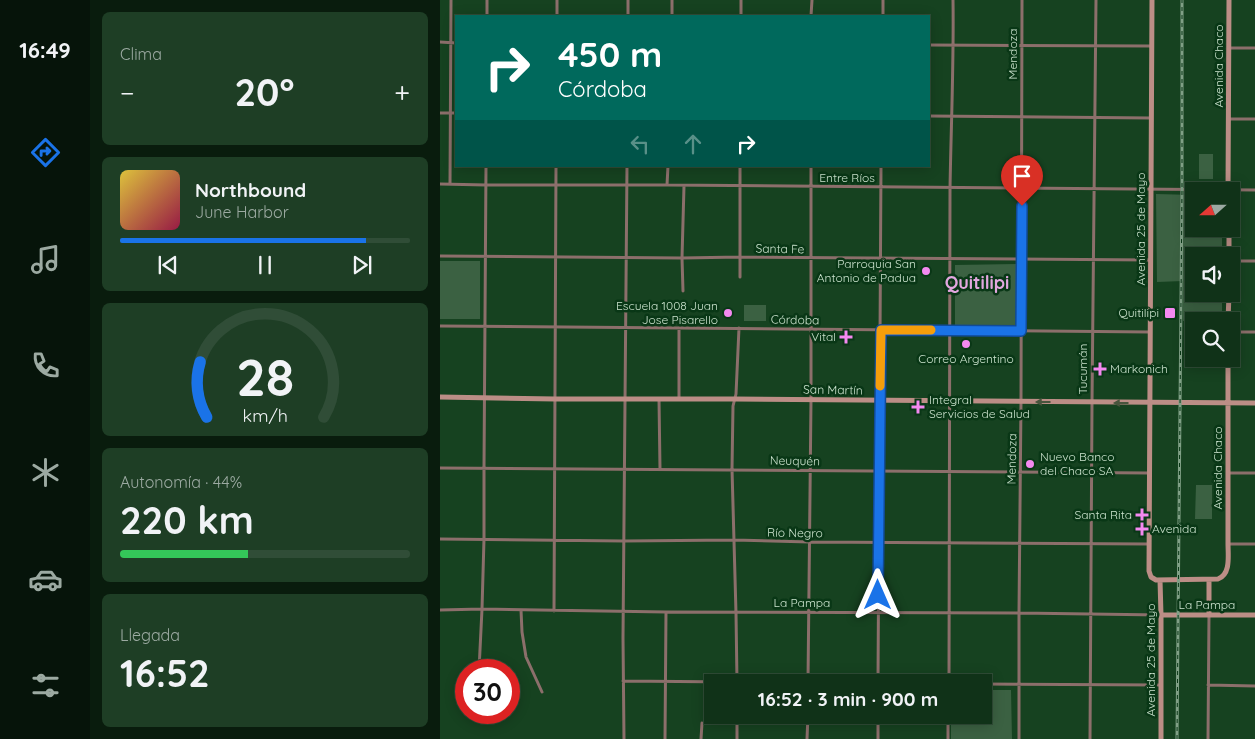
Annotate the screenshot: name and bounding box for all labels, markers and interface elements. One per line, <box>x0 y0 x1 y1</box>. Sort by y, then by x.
street label: Avenida Chaco <box>1211 24 1226 108</box>
street label: Mendoza <box>1005 28 1020 80</box>
text: 450 m <box>558 32 662 76</box>
icon: right <box>475 35 540 100</box>
text: 16:49 <box>19 36 71 64</box>
text: Clima <box>120 44 162 64</box>
text: 20° <box>234 68 294 116</box>
text: − <box>120 75 135 110</box>
text: + <box>394 75 410 110</box>
text: Córdoba <box>558 75 647 103</box>
icon: left <box>626 130 654 158</box>
icon: ahead <box>679 130 707 158</box>
icon: right <box>732 130 760 158</box>
icon: directions <box>28 135 63 170</box>
pin <box>1001 155 1043 206</box>
icon: arrive <box>1008 162 1036 190</box>
street label: Entre Ríos <box>819 170 875 185</box>
street label: Avenida 25 de Mayo <box>1133 173 1148 285</box>
text: Northbound <box>195 178 306 202</box>
north arrow <box>1185 182 1240 238</box>
map controls <box>1185 182 1240 367</box>
text: June Harbor <box>195 202 289 222</box>
street label: Santa Fe <box>755 241 805 256</box>
icon: music <box>28 242 63 277</box>
button: sound <box>1185 247 1240 302</box>
icon: previous <box>154 251 182 279</box>
icon: pause <box>251 251 279 279</box>
icon: next <box>348 251 376 279</box>
place label: Parroquia San Antonio de Padua <box>817 256 916 285</box>
marker: Parroquia San Antonio de Padua <box>920 265 932 277</box>
district label: Quitilipi <box>945 271 1009 294</box>
place label: Escuela 1008 Juan Jose Pisarello <box>616 298 718 327</box>
place label: Quitilipi <box>1118 305 1159 320</box>
marker: Quitilipi <box>1163 306 1177 320</box>
marker: Escuela 1008 Juan Jose Pisarello <box>722 307 734 319</box>
street label: Córdoba <box>771 312 819 327</box>
button: search <box>1185 312 1240 367</box>
place label: Vital <box>811 329 836 344</box>
marker: Vital <box>840 331 852 343</box>
marker: Correo Argentino <box>960 338 972 350</box>
text: 28 <box>236 344 294 409</box>
street label: Tucumán <box>1075 344 1090 394</box>
icon: phone <box>28 348 63 383</box>
place label: Correo Argentino <box>918 351 1014 366</box>
place label: Markonich <box>1110 361 1168 376</box>
marker: Markonich <box>1094 363 1106 375</box>
street label: San Martín <box>803 381 863 398</box>
place label: Integral Servicios de Salud <box>929 392 1030 421</box>
one-way arrow <box>1035 398 1051 406</box>
one-way arrow <box>1113 399 1129 407</box>
marker: Integral Servicios de Salud <box>911 400 925 414</box>
text: km/h <box>242 404 288 426</box>
street label: Avenida Chaco <box>1210 426 1225 510</box>
street label: Mendoza <box>1004 433 1019 485</box>
place label: Nuevo Banco del Chaco SA <box>1040 449 1115 478</box>
street label: Neuquén <box>770 453 820 468</box>
icon: climate <box>28 455 63 490</box>
marker: Nuevo Banco del Chaco SA <box>1024 458 1036 470</box>
text: Autonomía · 44% <box>120 472 242 492</box>
text: 220 km <box>120 496 254 544</box>
place label: Santa Rita <box>1074 507 1132 522</box>
marker: Santa Rita <box>1136 509 1148 521</box>
place label: Avenida <box>1152 521 1197 536</box>
marker: Avenida <box>1136 523 1148 535</box>
street label: Río Negro <box>767 525 823 540</box>
icon: car <box>28 562 63 597</box>
position arrow <box>851 568 903 620</box>
street label: La Pampa <box>774 595 830 610</box>
street label: La Pampa <box>1179 597 1235 612</box>
street label: Avenida 25 de Mayo <box>1143 604 1158 716</box>
text: Llegada <box>120 625 180 645</box>
text: 16:52 <box>120 649 210 697</box>
speed limit sign: 30 <box>455 659 520 724</box>
icon: filters <box>28 668 63 703</box>
text: 16:52 · 3 min · 900 m <box>758 687 938 711</box>

